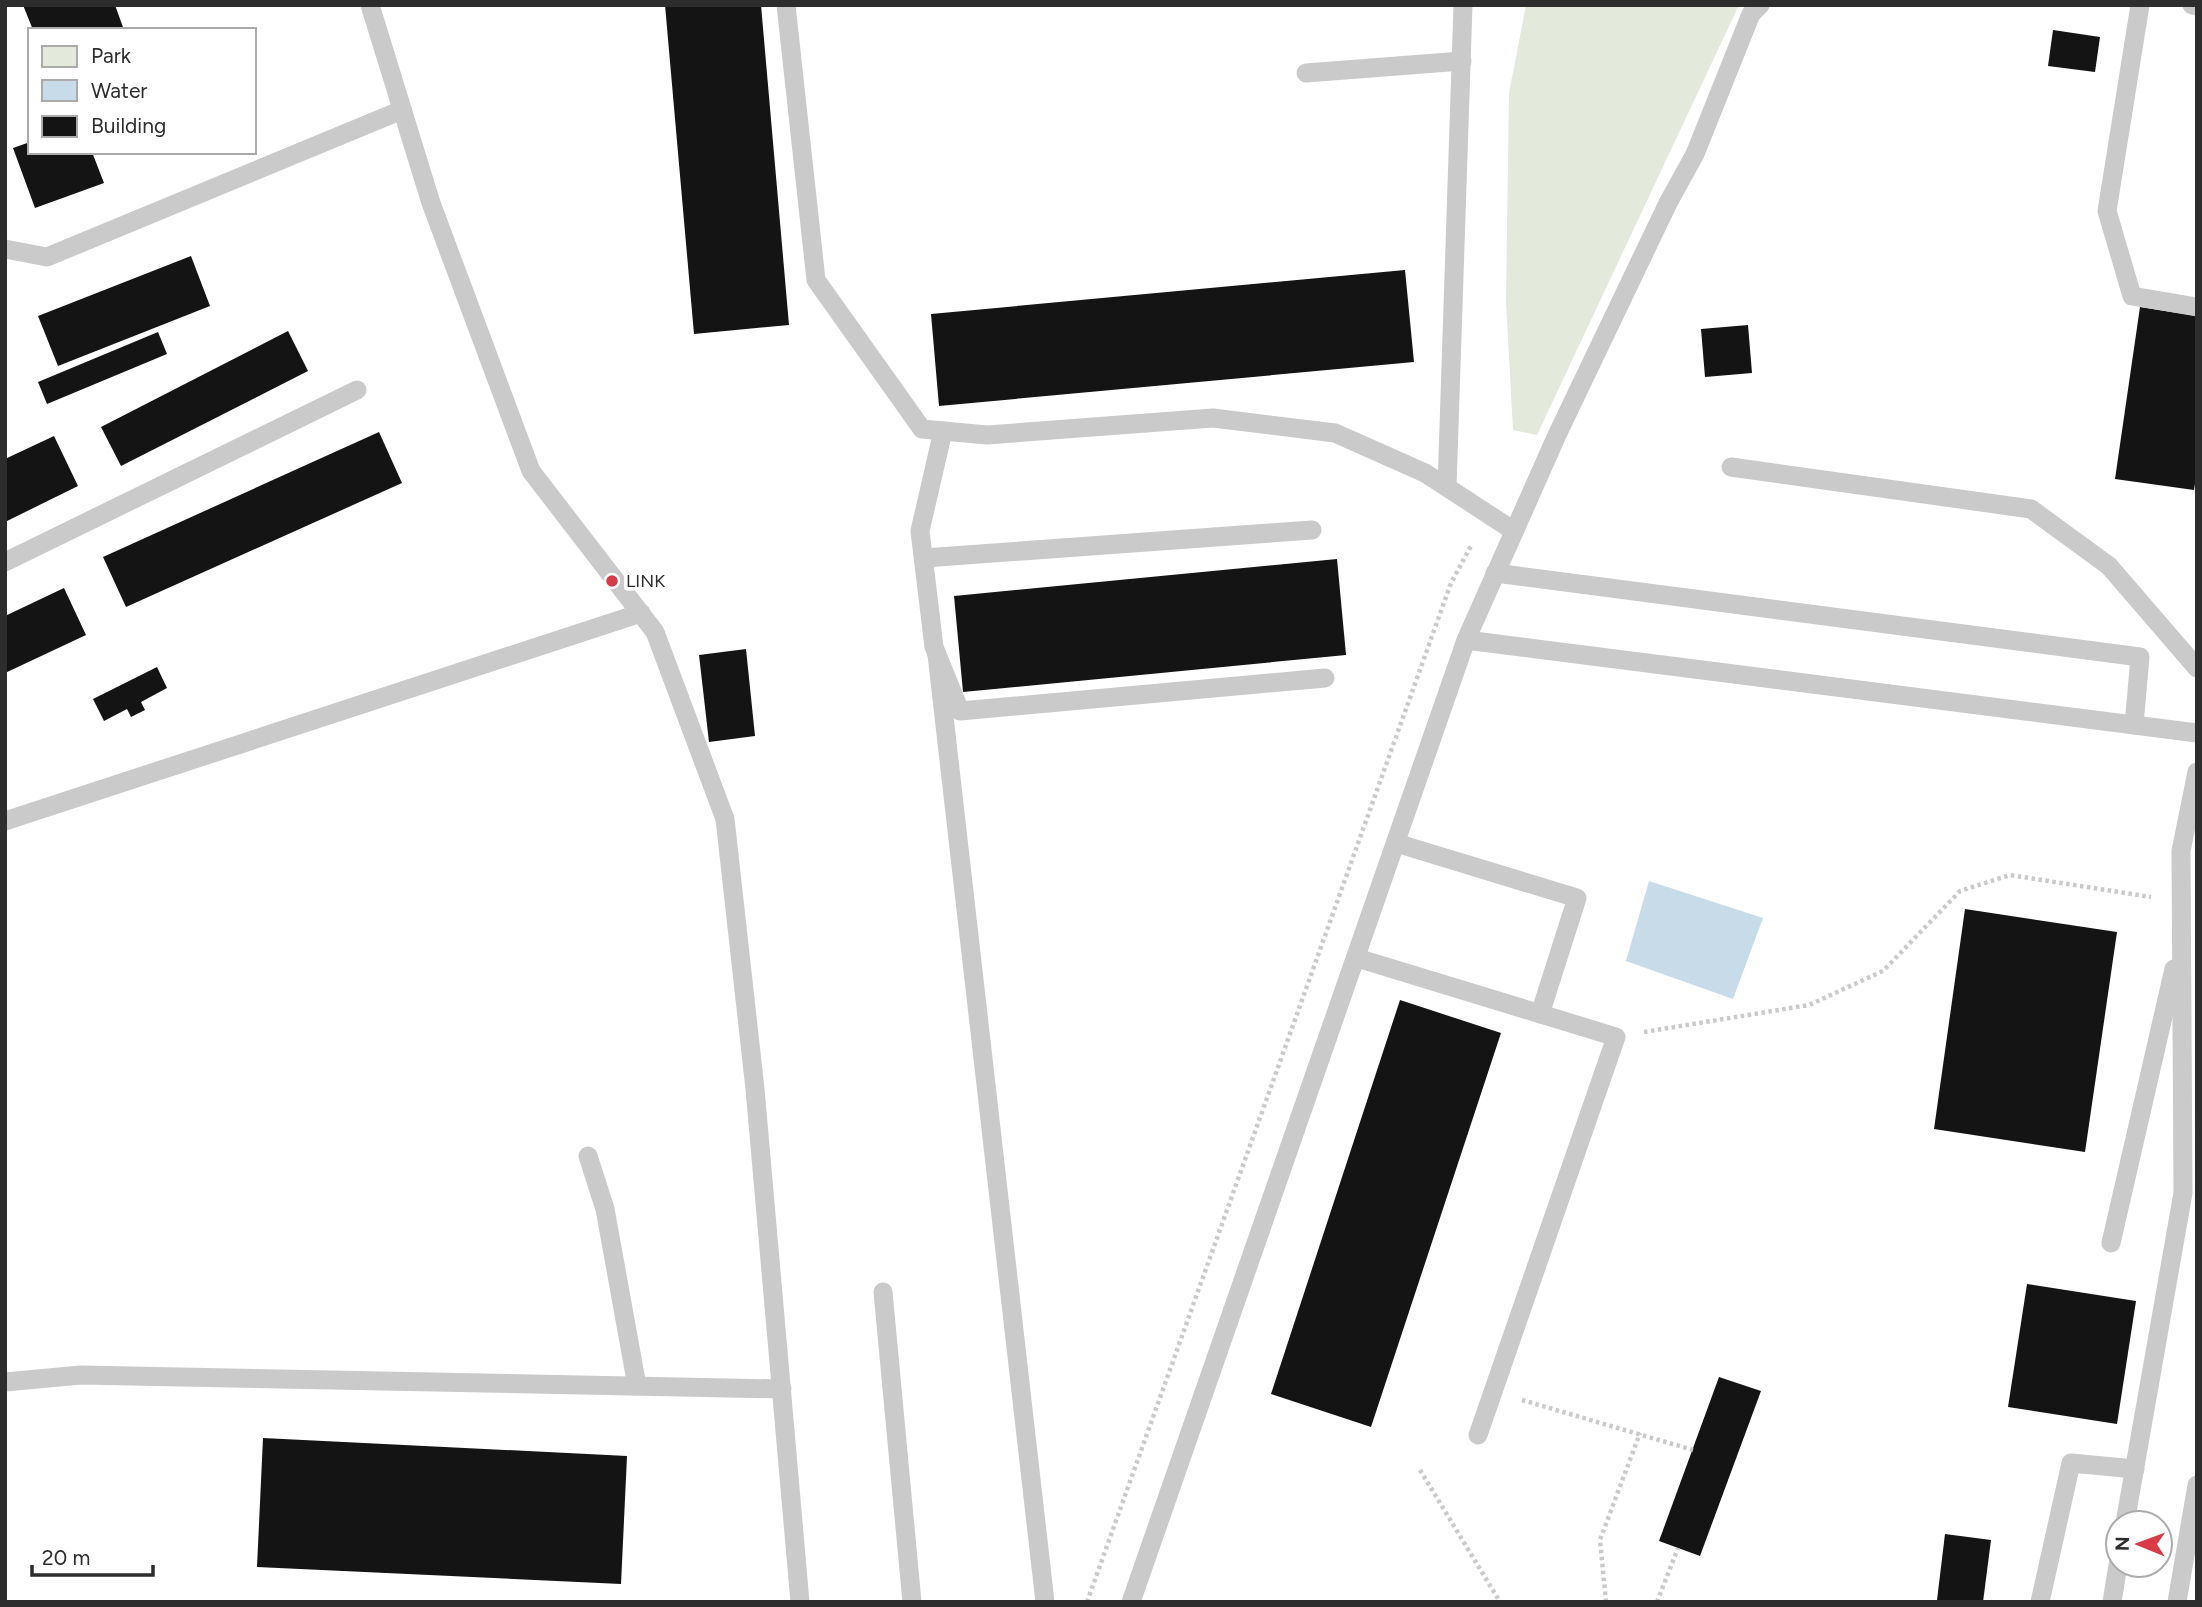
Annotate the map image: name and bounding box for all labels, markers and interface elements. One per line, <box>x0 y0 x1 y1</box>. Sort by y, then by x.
legend <box>28 28 256 154</box>
text: Park <box>91 43 132 68</box>
text: Water <box>91 78 147 103</box>
text: Building <box>91 113 166 138</box>
place label: LINK <box>626 570 665 592</box>
marker: LINK <box>604 573 620 589</box>
north arrow <box>2104 1509 2174 1579</box>
scale bar <box>32 1534 152 1578</box>
text: N <box>2111 1536 2134 1551</box>
text: 20 m <box>42 1545 90 1570</box>

